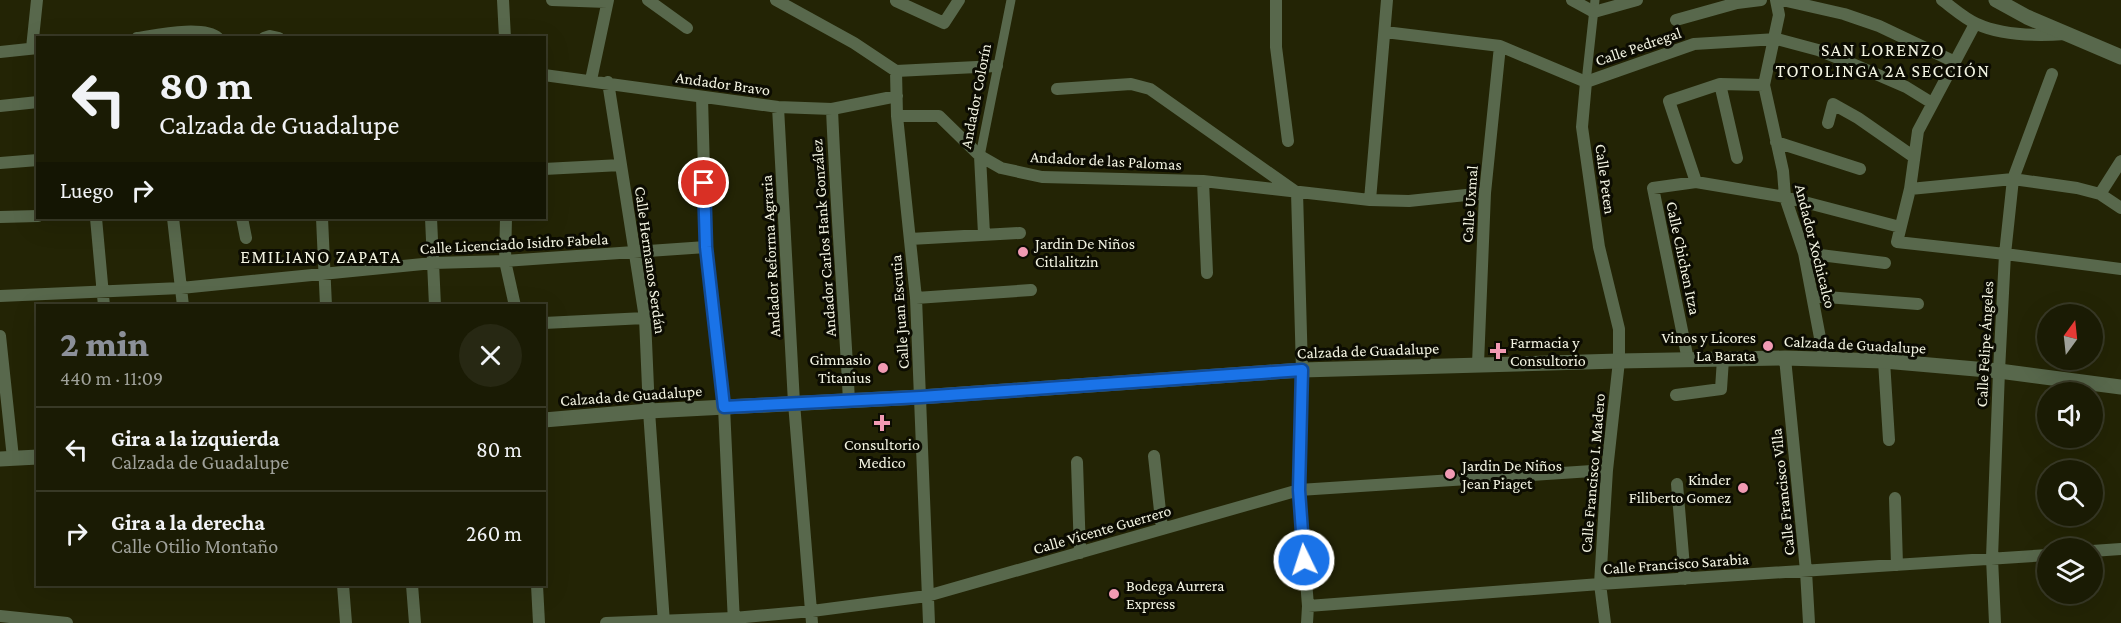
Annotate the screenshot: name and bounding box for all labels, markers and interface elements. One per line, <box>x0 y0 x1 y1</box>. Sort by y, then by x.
street label: Calle Pedregal <box>1593 24 1684 70</box>
district label: SAN LORENZO TOTOLINGA 2A SECCIÓN <box>1775 40 1991 81</box>
street label: Andador Colorín <box>957 42 994 150</box>
icon: left <box>60 60 138 138</box>
text: 80 m <box>159 61 253 108</box>
street label: Andador Bravo <box>675 68 771 99</box>
text: Calzada de Guadalupe <box>159 110 399 140</box>
street label: Andador Carlos Hank González <box>808 138 839 337</box>
street label: Calle Peten <box>1592 143 1619 216</box>
street label: Andador de las Palomas <box>1030 148 1182 173</box>
pin <box>678 157 729 208</box>
street label: Calle Uxmal <box>1458 165 1481 243</box>
icon: arrive <box>687 166 720 199</box>
icon: right <box>126 174 159 207</box>
street label: Andador Reforma Agraria <box>758 174 784 338</box>
text: Luego <box>60 178 114 203</box>
street label: Andador Xochicalco <box>1792 182 1839 310</box>
street label: Calle Hermanos Serdán <box>632 185 669 335</box>
street label: Calle Chichen Itza <box>1663 200 1704 317</box>
street label: Calle Licenciado Isidro Fabela <box>419 230 609 257</box>
place label: Jardin De Niños Citlalitzin <box>1033 235 1135 270</box>
marker: Jardin De Niños Citlalitzin <box>1016 245 1030 259</box>
district label: EMILIANO ZAPATA <box>240 247 402 267</box>
street label: Calle Juan Escutia <box>887 254 913 370</box>
street label: Calle Felipe Ángeles <box>1973 280 1997 408</box>
north arrow <box>2037 304 2103 370</box>
map controls <box>2037 304 2103 604</box>
text: 2 min <box>60 324 149 364</box>
button: close <box>459 324 522 387</box>
place label: Vinos y Licores La Barata <box>1661 329 1757 364</box>
street label: Calzada de Guadalupe <box>1783 332 1927 358</box>
place label: Farmacia y Consultorio <box>1510 334 1586 369</box>
marker: Vinos y Licores La Barata <box>1761 339 1775 353</box>
street label: Calzada de Guadalupe <box>1297 340 1440 362</box>
marker: Farmacia y Consultorio <box>1491 344 1505 358</box>
place label: Gimnasio Titanius <box>809 351 871 386</box>
marker: Gimnasio Titanius <box>876 361 890 375</box>
text: 440 m · 11:09 <box>60 367 163 389</box>
street label: Calzada de Guadalupe <box>559 382 703 410</box>
button: sound <box>2037 382 2103 448</box>
street label: Calle Francisco I. Madero <box>1577 393 1608 553</box>
marker: Consultorio Medico <box>873 414 891 432</box>
text: Gira a la izquierda <box>111 426 280 451</box>
street label: Calle Francisco Villa <box>1767 427 1798 556</box>
icon: left <box>60 433 93 466</box>
place label: Consultorio Medico <box>844 436 920 471</box>
text: 80 m <box>476 437 522 462</box>
text: Calzada de Guadalupe <box>111 451 289 473</box>
place label: Jardin De Niños Jean Piaget <box>1460 457 1562 493</box>
button: search <box>2037 460 2103 526</box>
marker: Jardin De Niños Jean Piaget <box>1443 467 1457 481</box>
place label: Kinder Filiberto Gomez <box>1629 471 1731 506</box>
marker: Kinder Filiberto Gomez <box>1736 481 1750 495</box>
street label: Calle Vicente Guerrero <box>1031 502 1173 557</box>
text: Gira a la derecha <box>111 510 265 535</box>
icon: right <box>60 517 93 550</box>
text: 260 m <box>466 521 522 546</box>
position arrow <box>1272 528 1336 592</box>
text: Calle Otilio Montaño <box>111 535 278 557</box>
button: layers <box>2037 538 2103 604</box>
street label: Calle Francisco Sarabia <box>1602 550 1750 577</box>
place label: Bodega Aurrera Express <box>1126 577 1225 613</box>
marker: Bodega Aurrera Express <box>1107 587 1121 601</box>

